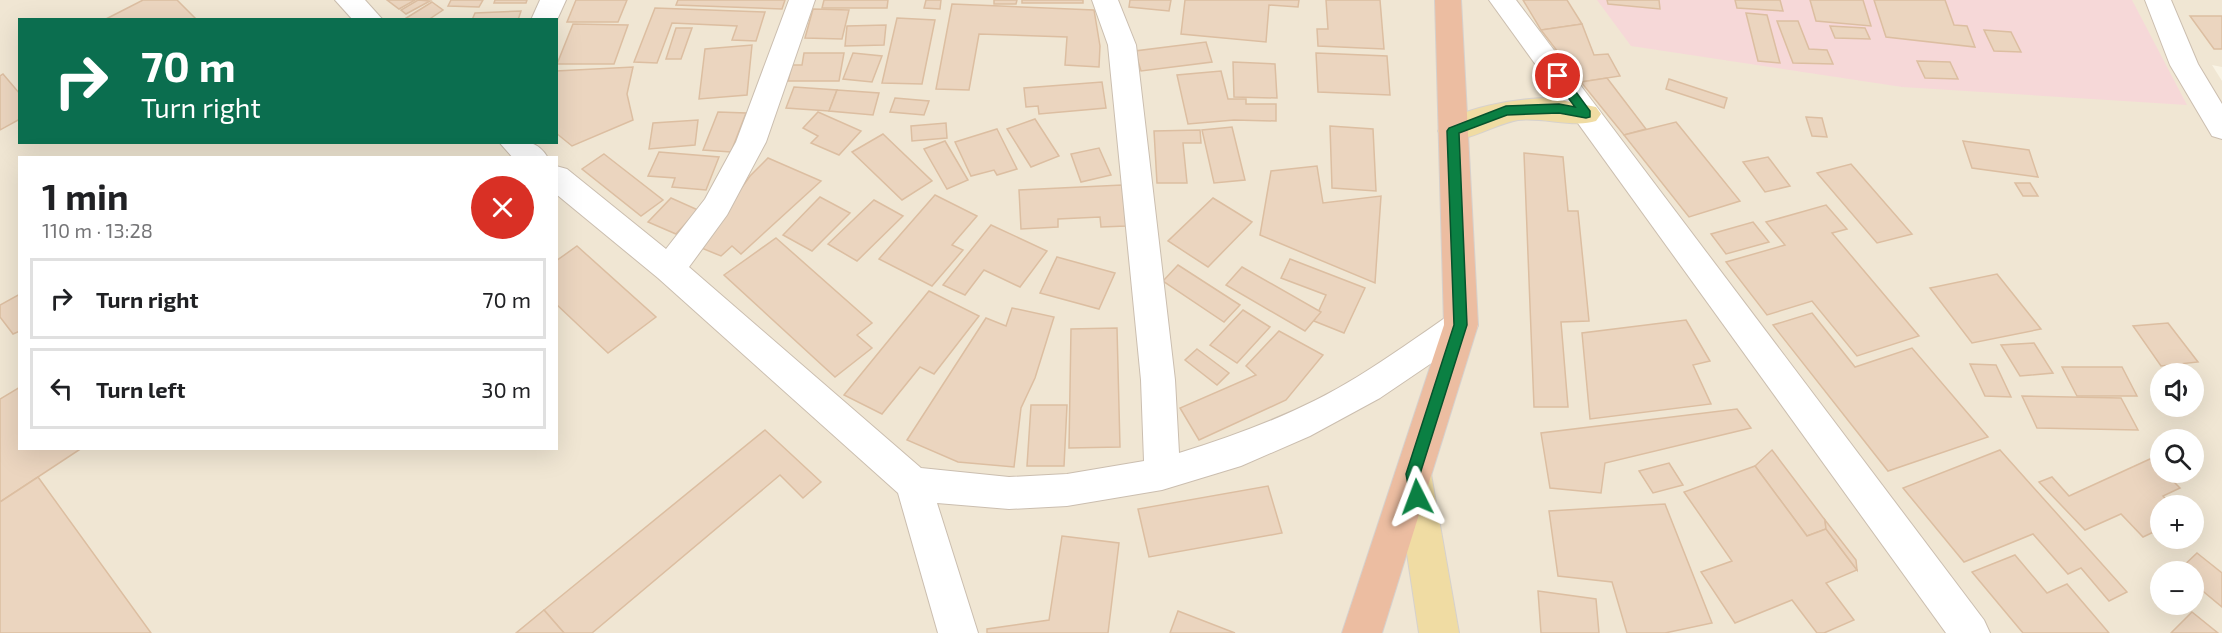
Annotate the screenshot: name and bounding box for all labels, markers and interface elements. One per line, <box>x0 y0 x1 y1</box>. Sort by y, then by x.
text: 70 m <box>141 40 236 90</box>
icon: right <box>42 42 120 120</box>
pin <box>1532 50 1583 101</box>
icon: arrive <box>1541 59 1574 92</box>
text: Turn right <box>141 91 261 123</box>
text: 1 min <box>42 174 129 217</box>
button: close <box>471 176 534 239</box>
text: 110 m · 13:28 <box>42 218 153 242</box>
icon: right <box>45 282 78 315</box>
text: Turn right <box>96 286 198 312</box>
text: 70 m <box>482 286 531 312</box>
map controls <box>2150 363 2204 615</box>
button: sound <box>2150 363 2204 417</box>
icon: left <box>45 372 78 405</box>
text: Turn left <box>96 376 185 402</box>
text: 30 m <box>481 376 531 402</box>
button: search <box>2150 429 2204 483</box>
position arrow <box>1385 465 1449 529</box>
button: + <box>2150 495 2204 549</box>
button: − <box>2150 561 2204 615</box>

